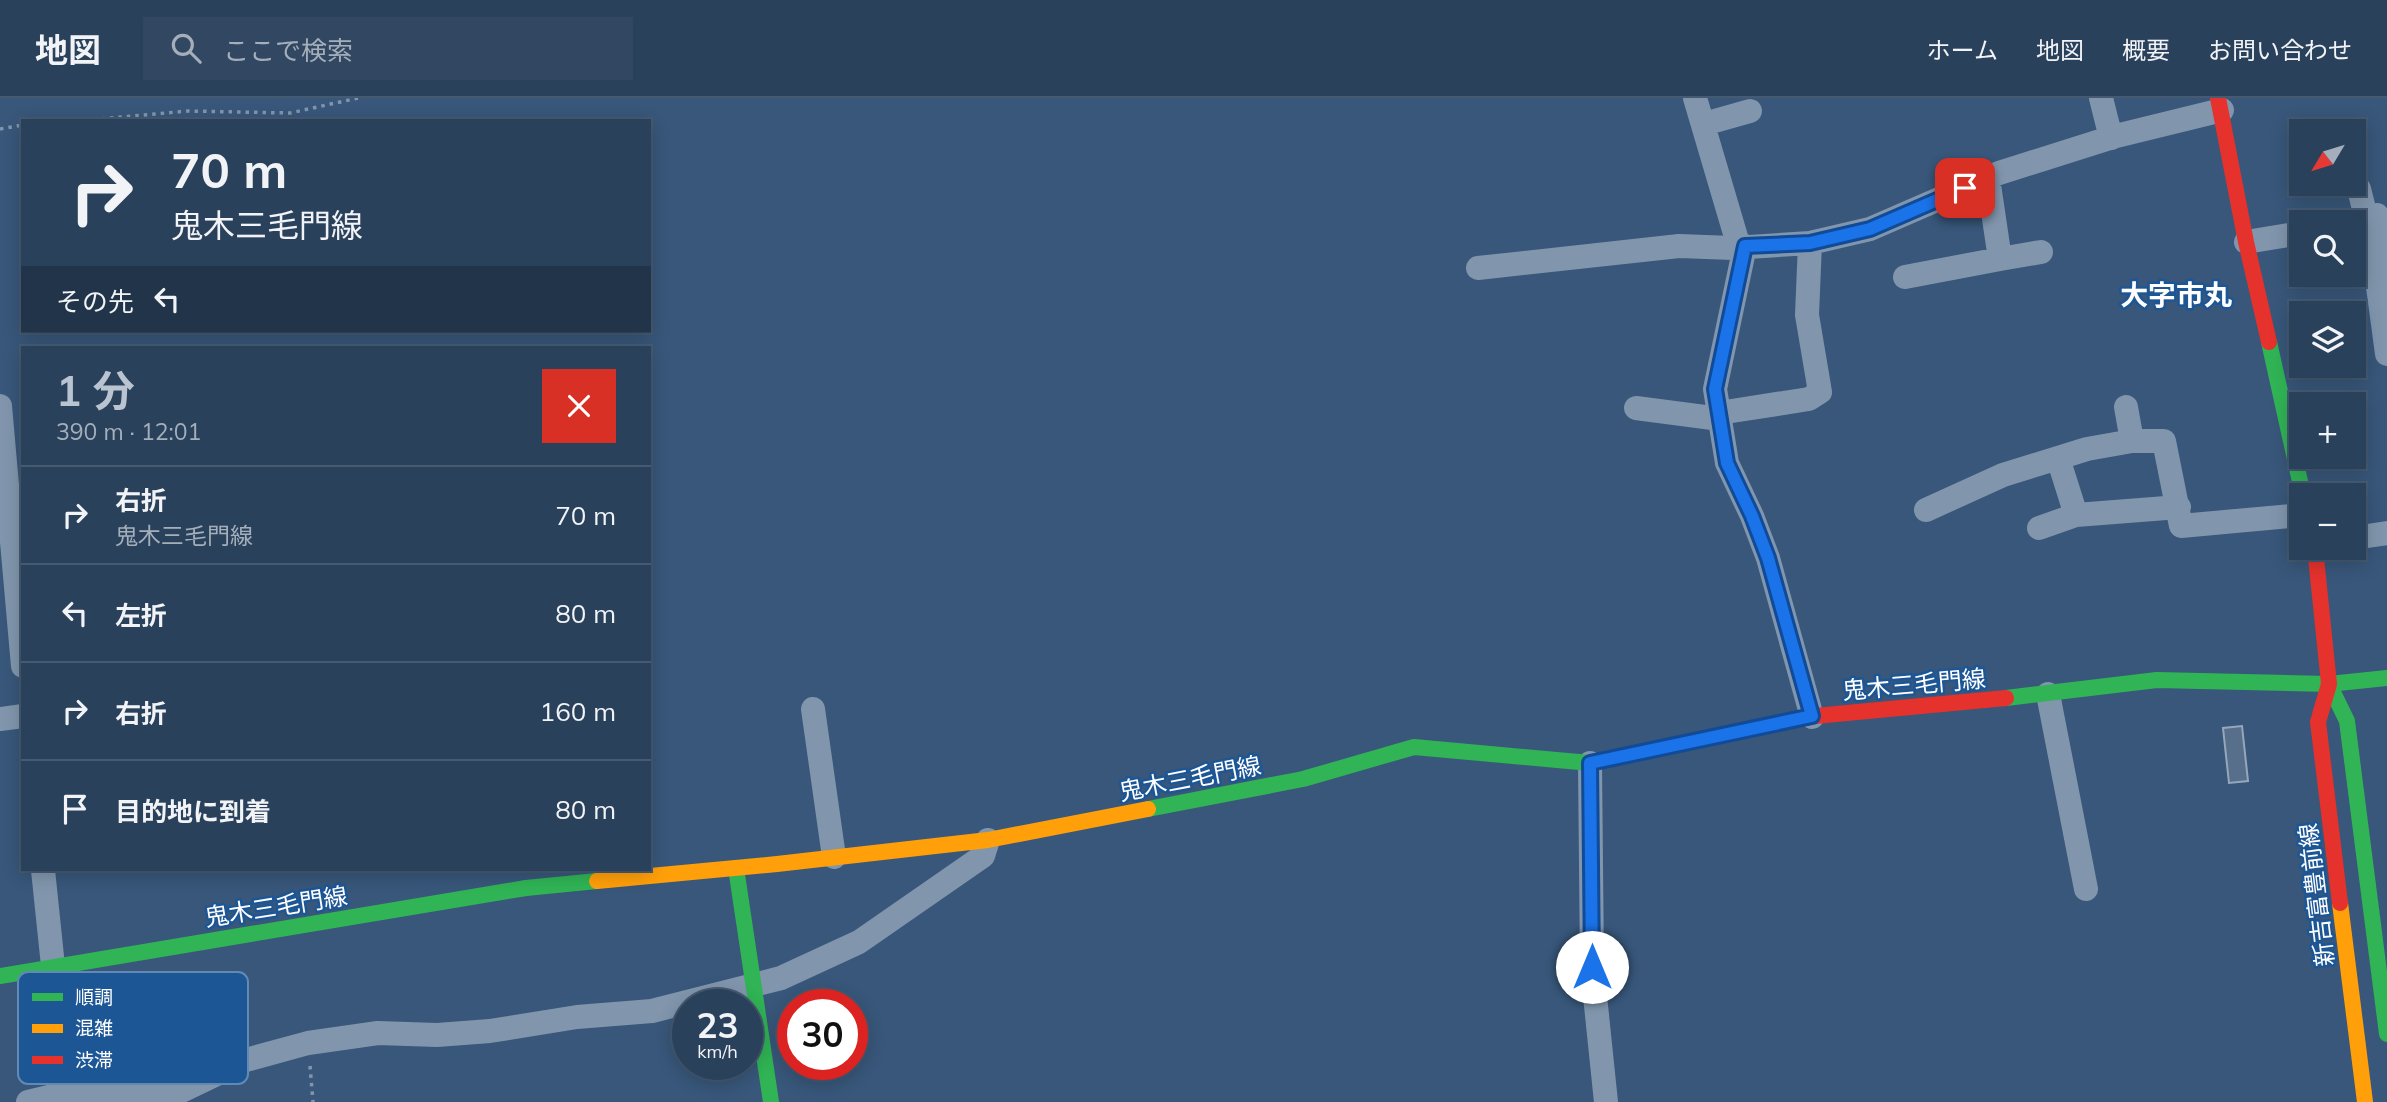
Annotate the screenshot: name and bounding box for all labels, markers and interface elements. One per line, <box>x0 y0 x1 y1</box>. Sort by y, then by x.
search box <box>143 17 633 80</box>
text: 地図 <box>35 29 101 70</box>
icon: search <box>167 29 205 67</box>
text: ここで検索 <box>223 34 353 67</box>
text: ホーム <box>1927 35 1998 65</box>
text: 地図 <box>2036 35 2084 65</box>
text: 概要 <box>2122 35 2170 65</box>
text: お問い合わせ <box>2208 35 2352 65</box>
north arrow <box>2289 119 2366 196</box>
map controls <box>2289 119 2366 560</box>
text: 70 m <box>171 139 287 200</box>
icon: right <box>56 147 147 238</box>
pin <box>1935 158 1995 218</box>
icon: arrive <box>1946 169 1984 207</box>
text: 鬼木三毛門線 <box>171 205 363 245</box>
button: search <box>2289 210 2366 287</box>
district label: 大字市丸 <box>2120 277 2232 312</box>
icon: left <box>148 280 186 318</box>
text: その先 <box>56 285 134 318</box>
button: layers <box>2289 301 2366 378</box>
text: 1 分 <box>56 364 135 417</box>
button: close <box>542 369 616 443</box>
button: + <box>2289 392 2366 469</box>
text: 390 m · 12:01 <box>56 417 201 446</box>
button: − <box>2289 483 2366 560</box>
text: 右折 <box>115 484 167 517</box>
icon: right <box>56 496 94 534</box>
text: 70 m <box>555 499 616 532</box>
text: 鬼木三毛門線 <box>115 521 253 550</box>
icon: left <box>56 594 94 632</box>
text: 80 m <box>555 597 616 630</box>
text: 左折 <box>115 599 167 632</box>
street label: 鬼木三毛門線 <box>1841 663 1987 705</box>
icon: right <box>56 692 94 730</box>
text: 160 m <box>540 695 616 728</box>
text: 右折 <box>115 697 167 730</box>
street label: 鬼木三毛門線 <box>1116 750 1264 806</box>
icon: arrive <box>56 790 94 828</box>
text: 80 m <box>555 793 616 826</box>
text: 目的地に到着 <box>115 795 271 828</box>
street label: 新吉富豊前線 <box>2292 822 2340 968</box>
street label: 鬼木三毛門線 <box>203 880 349 932</box>
position arrow <box>1555 930 1629 1004</box>
legend <box>18 972 248 1084</box>
text: 順調 <box>75 985 113 1009</box>
speed limit sign: 30 <box>777 989 868 1080</box>
text: 23 <box>696 1003 739 1047</box>
text: 混雑 <box>75 1016 113 1040</box>
text: km/h <box>697 1040 738 1063</box>
text: 渋滞 <box>75 1048 113 1072</box>

